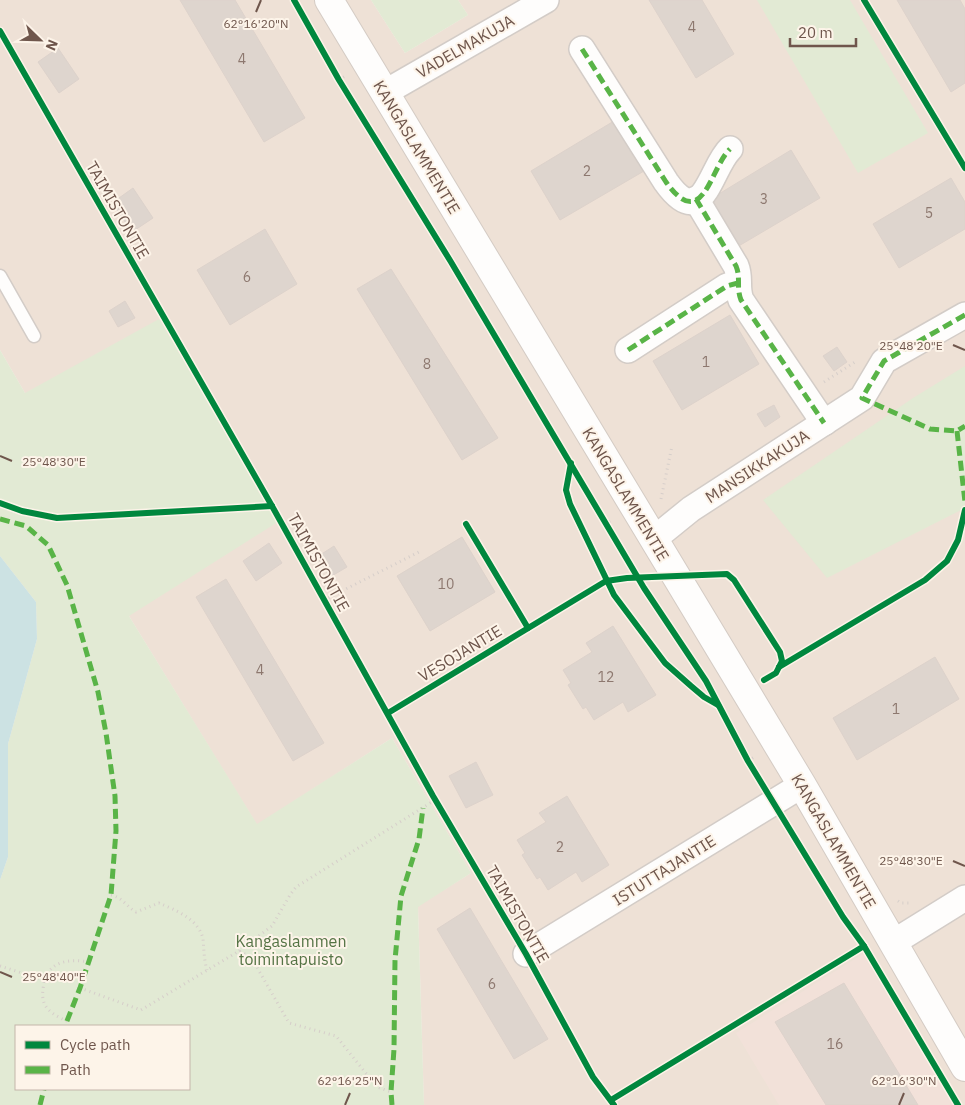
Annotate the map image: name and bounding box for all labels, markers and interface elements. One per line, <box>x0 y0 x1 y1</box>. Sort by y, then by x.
street label: VADELMAKUJA <box>412 10 518 82</box>
north arrow <box>15 15 65 65</box>
scale bar <box>790 15 856 47</box>
text: 62°16'20"N <box>223 16 289 31</box>
house number: 4 <box>688 18 696 36</box>
text: 20 m <box>798 23 833 42</box>
text: N <box>42 37 62 53</box>
house number: 4 <box>238 50 246 68</box>
street label: KANGASLAMMENTIE <box>369 77 465 217</box>
street label: TAIMISTONTIE <box>82 158 154 262</box>
house number: 2 <box>583 162 591 180</box>
house number: 3 <box>760 190 768 208</box>
house number: 5 <box>925 204 933 222</box>
house number: 6 <box>243 268 251 286</box>
text: 25°48'20"E <box>879 338 943 353</box>
house number: 1 <box>702 353 710 371</box>
house number: 8 <box>423 355 431 373</box>
street label: KANGASLAMMENTIE <box>578 424 674 564</box>
street label: MANSIKKAKUJA <box>701 425 813 507</box>
text: 25°48'30"E <box>22 454 86 469</box>
street label: TAIMISTONTIE <box>284 509 354 615</box>
house number: 10 <box>438 575 454 593</box>
street label: VESOJANTIE <box>415 620 505 686</box>
house number: 4 <box>256 661 264 679</box>
house number: 12 <box>598 668 614 686</box>
house number: 1 <box>892 700 900 718</box>
street label: KANGASLAMMENTIE <box>787 770 881 912</box>
street label: ISTUTTAJANTIE <box>609 830 719 910</box>
house number: 2 <box>556 838 564 856</box>
text: 25°48'30"E <box>879 853 943 868</box>
street label: TAIMISTONTIE <box>482 862 554 966</box>
park label: Kangaslammen toimintapuisto <box>236 931 346 969</box>
text: 25°48'40"E <box>22 969 86 984</box>
house number: 6 <box>488 975 496 993</box>
legend <box>15 1025 190 1090</box>
text: Cycle path <box>60 1035 131 1054</box>
house number: 16 <box>827 1035 843 1053</box>
text: Path <box>60 1060 91 1079</box>
text: 62°16'25"N <box>317 1073 383 1088</box>
text: 62°16'30"N <box>871 1073 937 1088</box>

